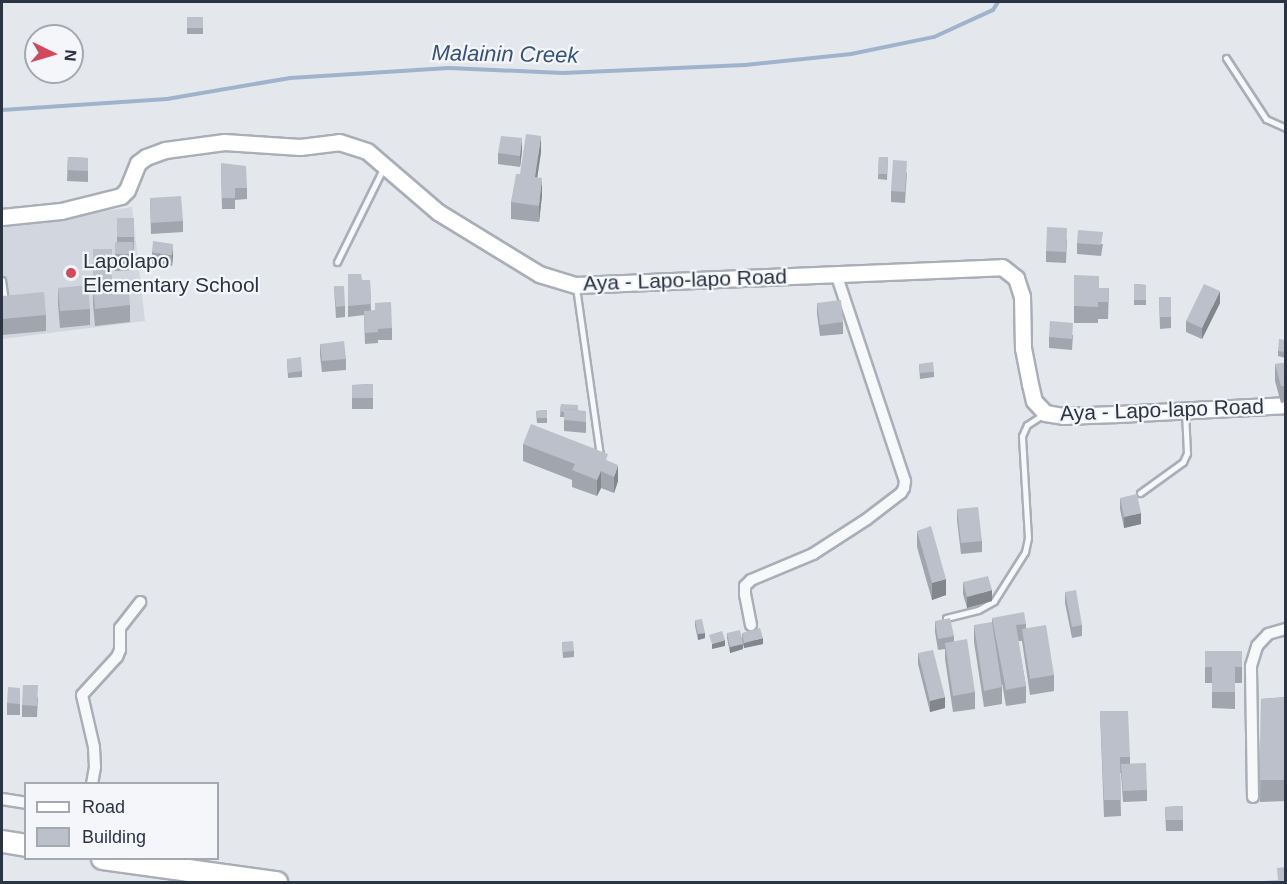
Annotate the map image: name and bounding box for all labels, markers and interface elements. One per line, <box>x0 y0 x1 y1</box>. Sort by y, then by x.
north arrow <box>24 24 84 84</box>
water label: Malainin Creek <box>431 40 579 68</box>
text: N <box>61 49 79 62</box>
place label: Lapolapo Elementary School <box>83 248 259 298</box>
street label: Aya - Lapo-lapo Road <box>583 264 787 296</box>
marker: Lapolapo Elementary School <box>64 266 78 280</box>
street label: Aya - Lapo-lapo Road <box>1060 394 1264 426</box>
legend <box>24 782 219 860</box>
text: Road <box>82 797 125 817</box>
text: Building <box>82 827 146 847</box>

